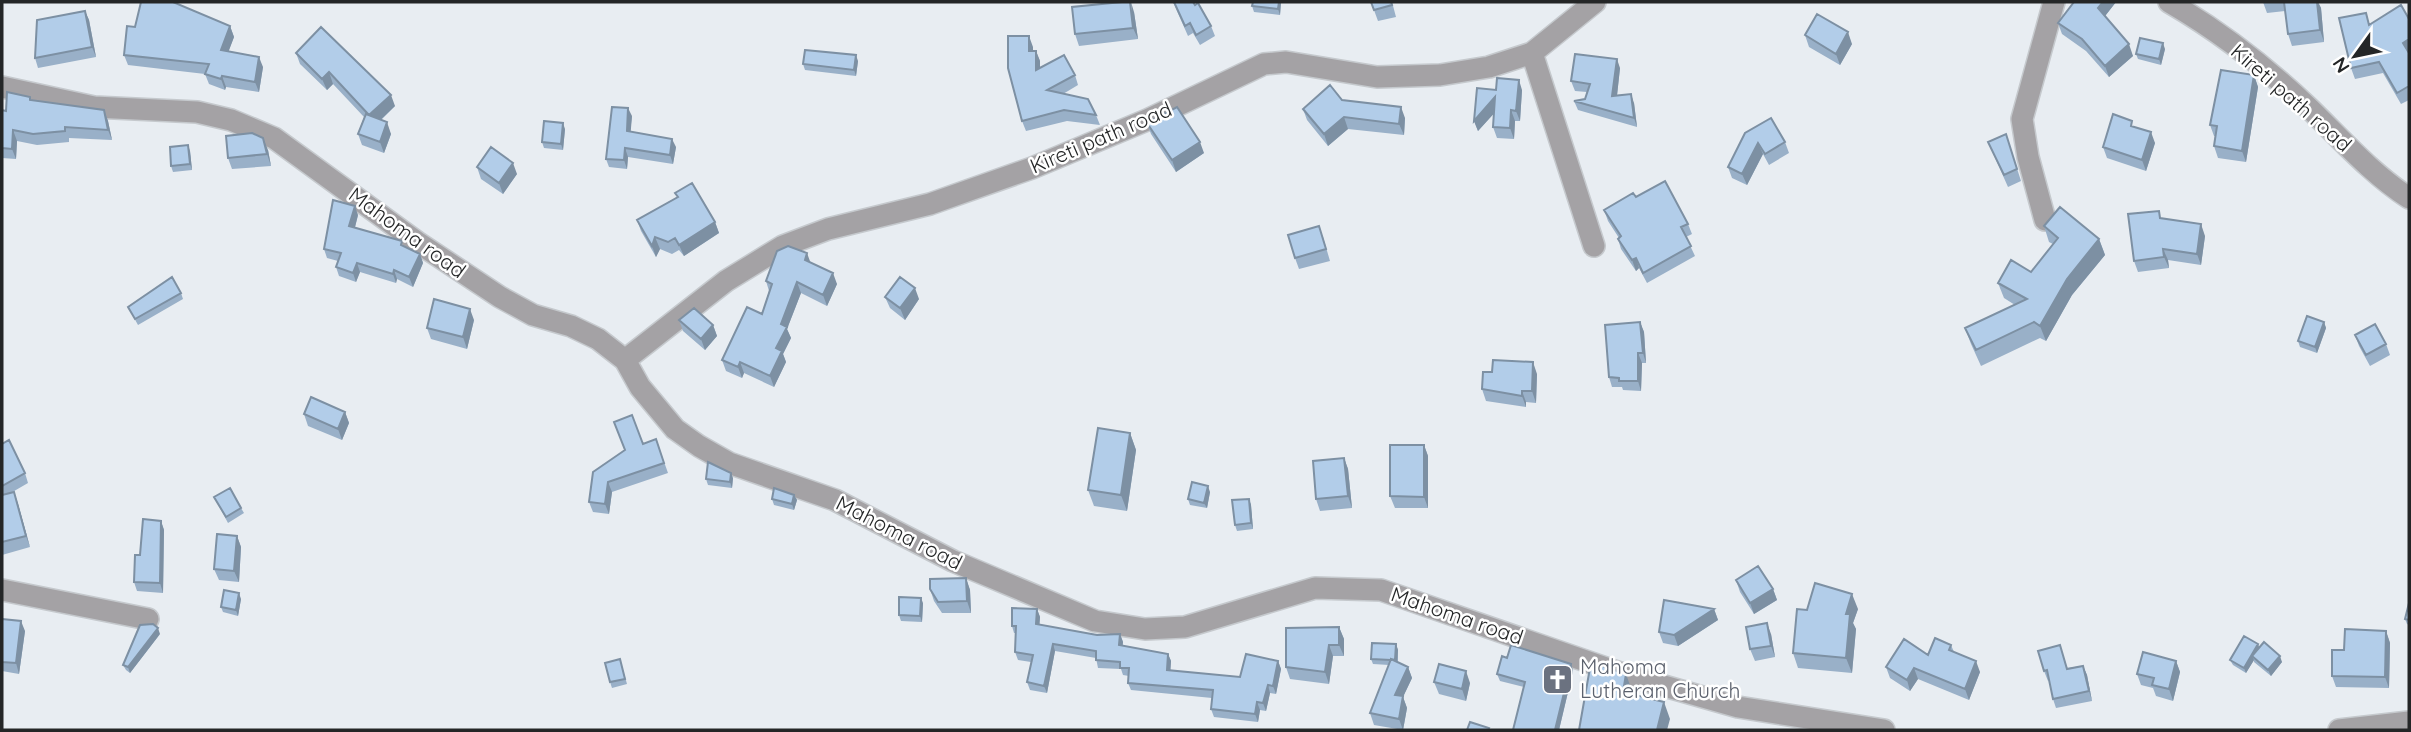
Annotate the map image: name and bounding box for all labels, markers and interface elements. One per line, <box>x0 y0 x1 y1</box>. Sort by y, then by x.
north arrow <box>2320 21 2390 91</box>
street label: Kireti path road <box>2226 38 2357 157</box>
text: N <box>2327 53 2355 78</box>
street label: Kireti path road <box>1026 96 1175 179</box>
street label: Mahoma road <box>344 181 471 283</box>
street label: Mahoma road <box>832 489 967 575</box>
street label: Mahoma road <box>1388 580 1527 650</box>
place label: Mahoma Lutheran Church <box>1580 653 1740 703</box>
church icon: Mahoma Lutheran Church <box>1540 662 1574 696</box>

